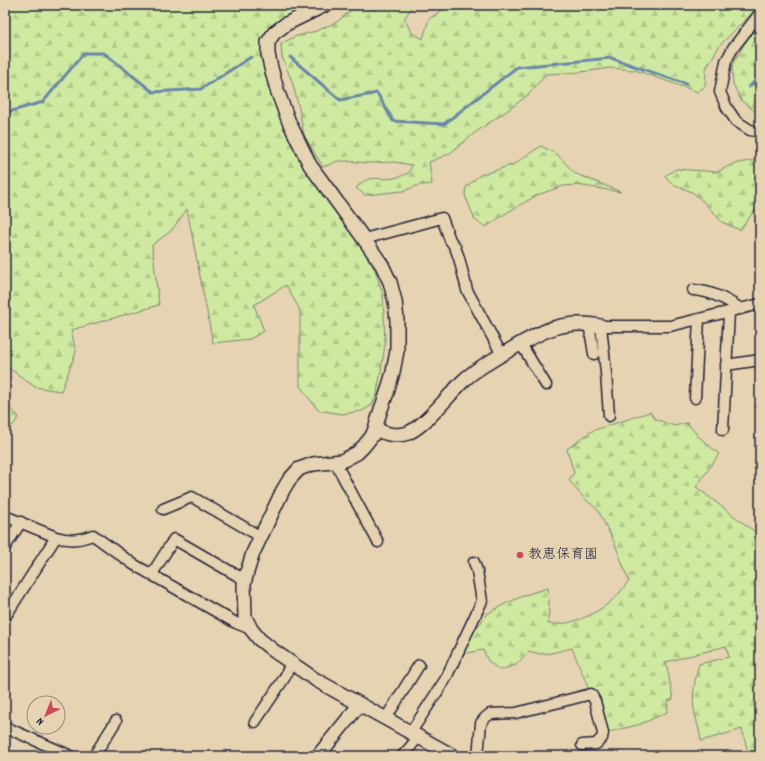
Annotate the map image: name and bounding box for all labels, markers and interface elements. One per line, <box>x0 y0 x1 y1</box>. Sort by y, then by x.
place label: 教恵保育園 <box>528 545 598 565</box>
marker: 教恵保育園 <box>515 550 525 560</box>
north arrow <box>26 695 66 735</box>
text: N <box>33 713 48 729</box>

